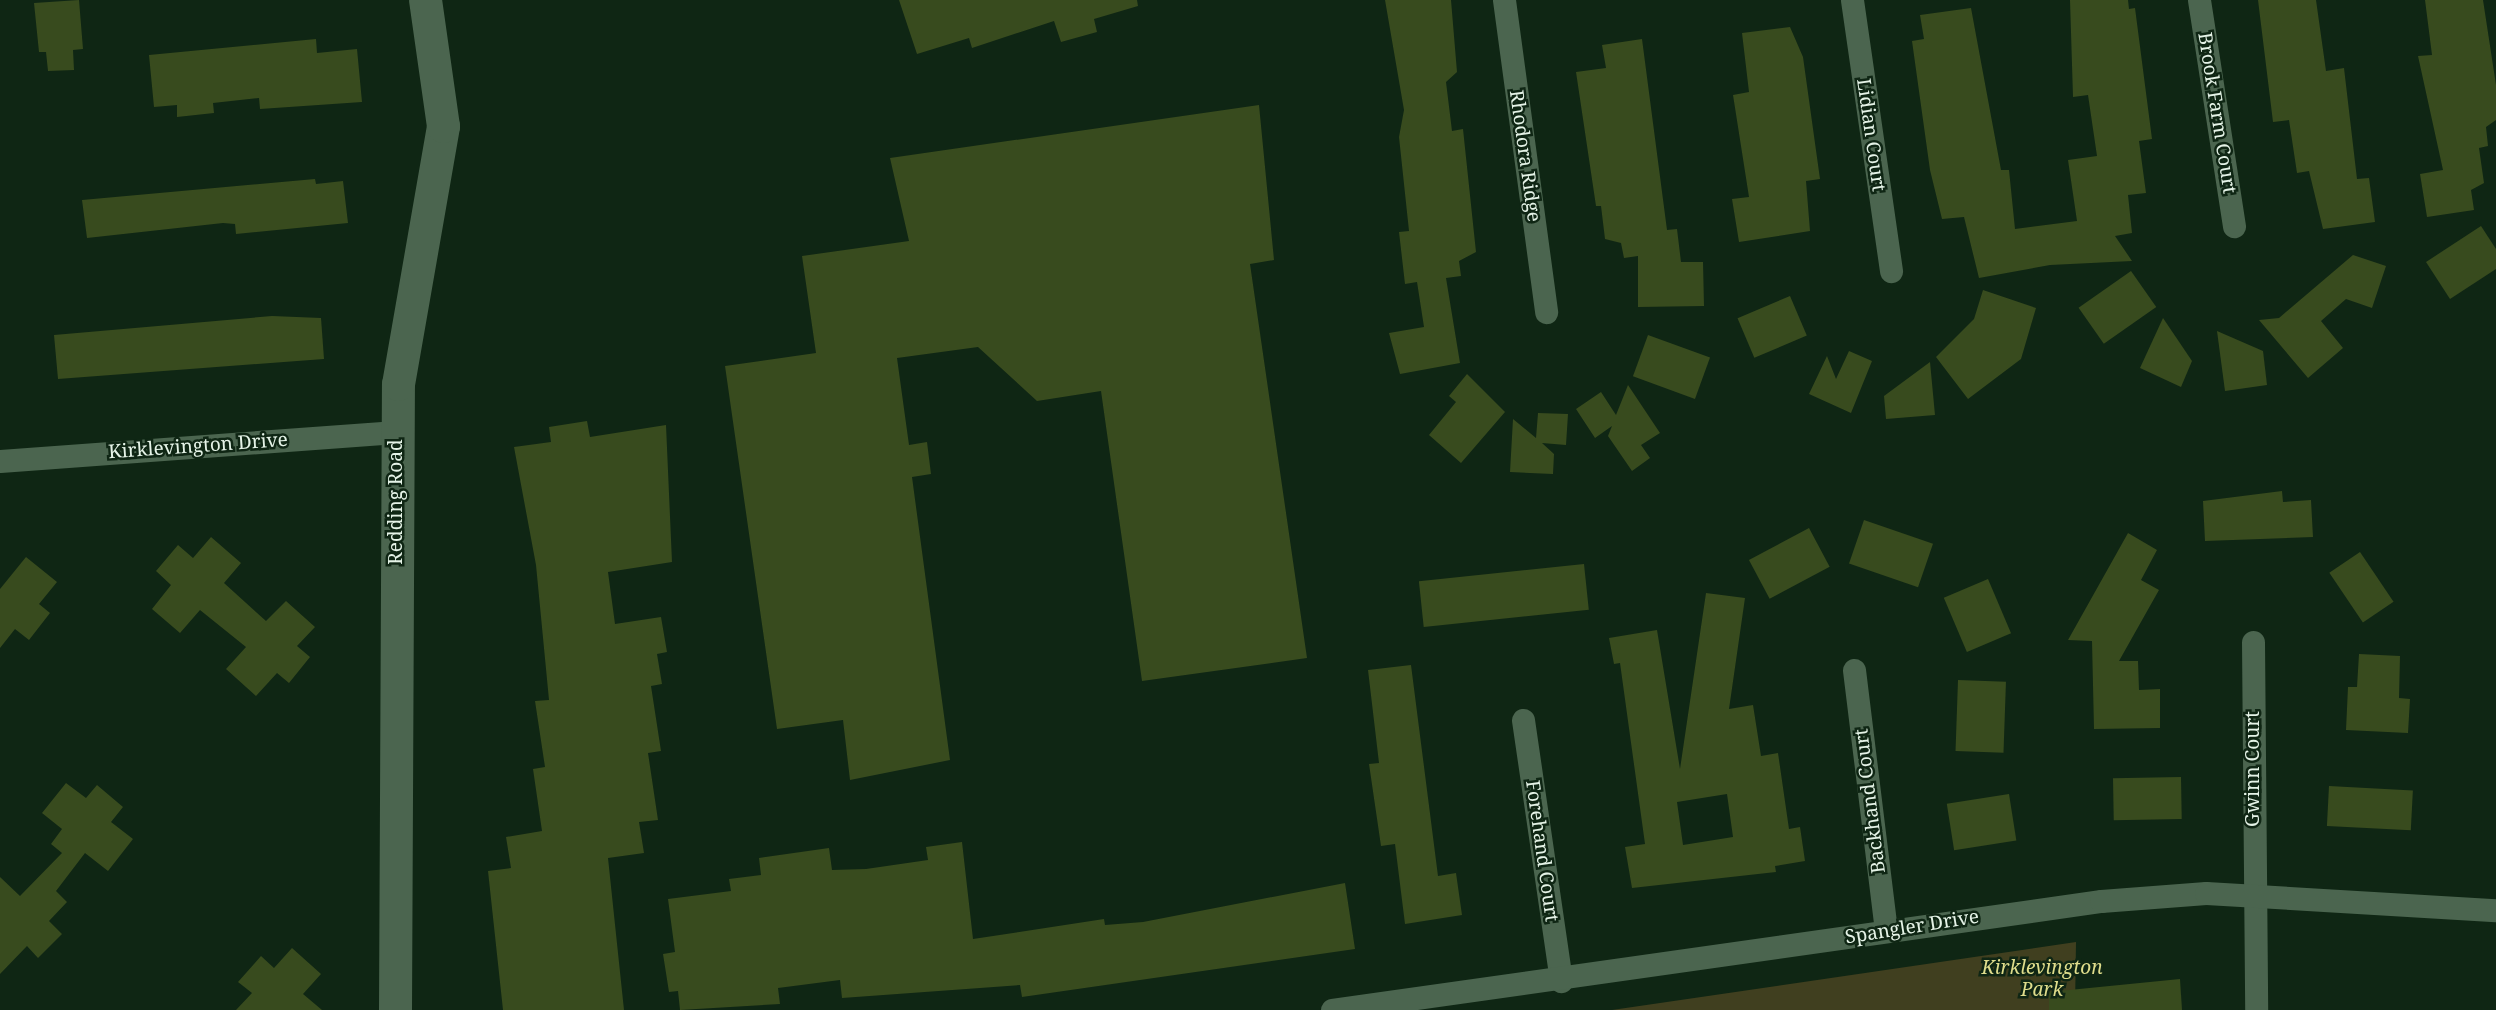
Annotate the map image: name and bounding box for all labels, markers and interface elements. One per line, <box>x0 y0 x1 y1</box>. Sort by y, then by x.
street label: Brook Farm Court <box>2193 31 2241 195</box>
street label: Lidian Court <box>1852 77 1890 193</box>
street label: Rhodora Ridge <box>1504 89 1546 223</box>
street label: Kirklevington Drive <box>107 428 289 464</box>
street label: Redding Road <box>385 439 407 565</box>
street label: Gwinn Court <box>2242 711 2264 827</box>
street label: Backhand Court <box>1850 727 1890 875</box>
street label: Forehand Court <box>1521 779 1563 923</box>
street label: Spangler Drive <box>1843 905 1981 949</box>
park label: Kirklevington Park <box>1981 957 2103 1001</box>

